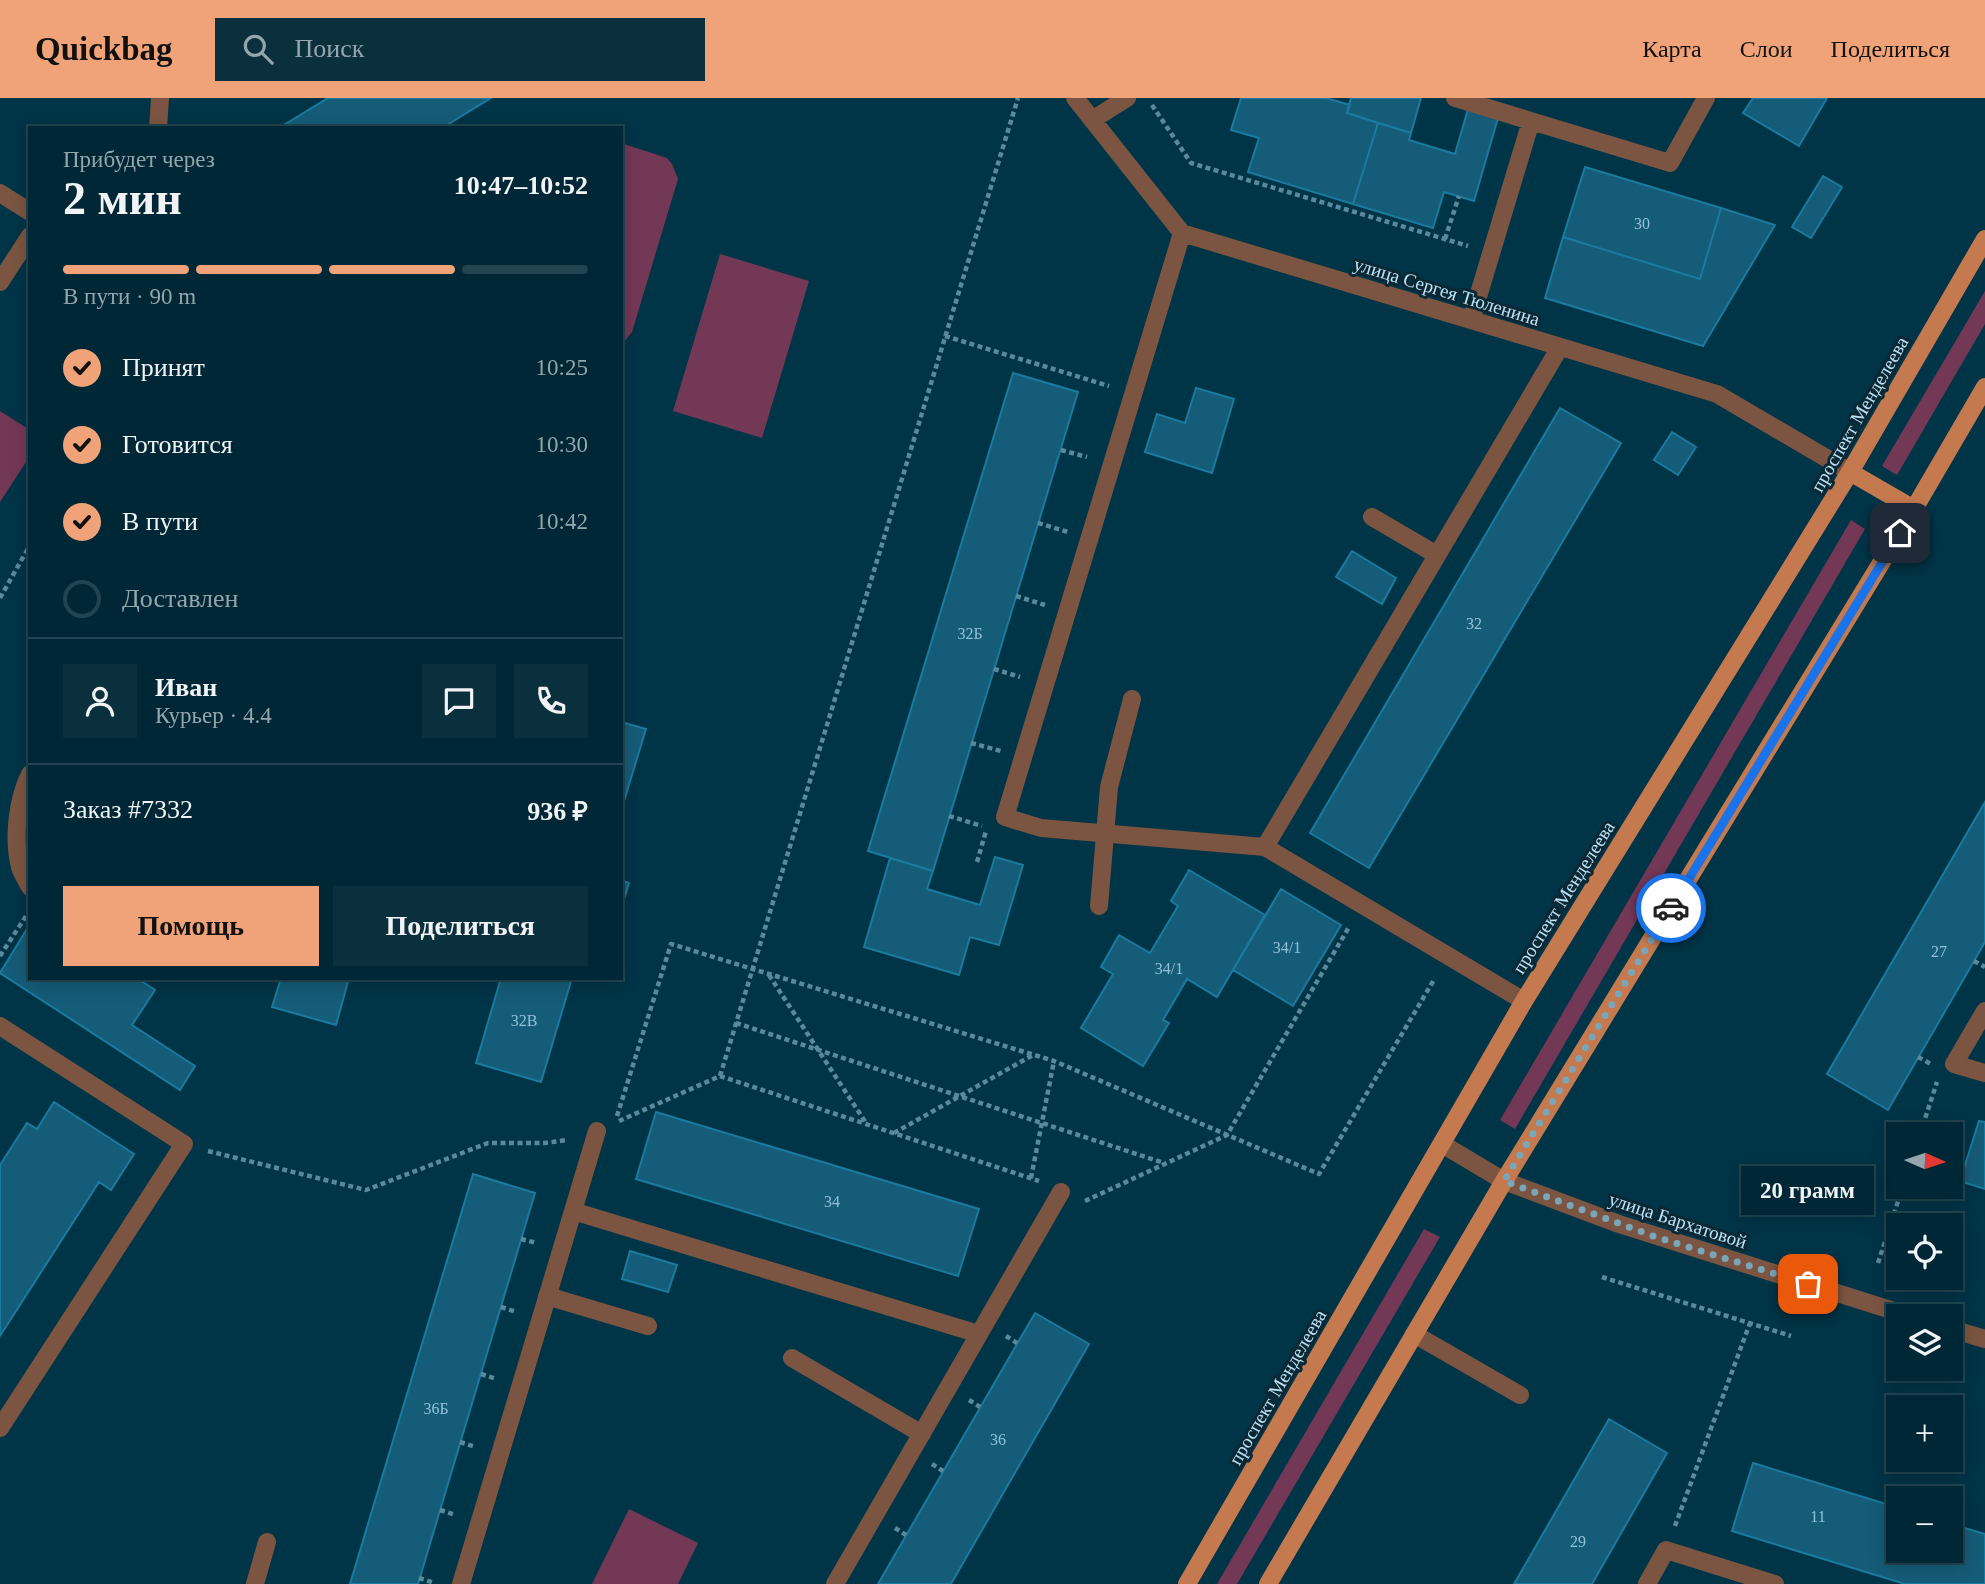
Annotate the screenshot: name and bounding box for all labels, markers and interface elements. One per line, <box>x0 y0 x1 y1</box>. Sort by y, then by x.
search box <box>215 18 705 81</box>
icon: search <box>239 30 277 68</box>
text: Quickbag <box>35 31 173 67</box>
text: Поиск <box>295 34 364 63</box>
text: Карта <box>1642 36 1702 62</box>
text: Слои <box>1740 36 1793 62</box>
text: Поделиться <box>1831 36 1950 62</box>
text: Прибудет через <box>63 147 215 172</box>
text: 10:47–10:52 <box>454 171 588 200</box>
text: 2 мин <box>63 173 182 224</box>
house number: 30 <box>1634 215 1650 232</box>
street label: улица Сергея Тюленина <box>1351 253 1543 330</box>
text: В пути · 90 m <box>63 284 196 309</box>
street label: проспект Менделеева <box>1806 332 1913 496</box>
icon: check <box>63 349 101 387</box>
text: Принят <box>122 353 205 382</box>
text: 10:25 <box>536 355 588 380</box>
icon: check <box>63 426 101 464</box>
text: Готовится <box>122 430 233 459</box>
text: 10:30 <box>536 432 588 457</box>
icon: check <box>63 503 101 541</box>
pin <box>1870 503 1930 563</box>
text: В пути <box>122 507 198 536</box>
text: 10:42 <box>536 509 588 534</box>
icon: home <box>1881 514 1919 552</box>
text: Доставлен <box>122 584 239 613</box>
house number: 32 <box>1466 615 1482 632</box>
house number: 32Б <box>957 625 983 642</box>
button: person <box>63 664 137 738</box>
button: chat <box>422 664 496 738</box>
button: phone <box>514 664 588 738</box>
text: Иван <box>155 673 217 702</box>
text: Курьер · 4.4 <box>155 703 272 728</box>
text: Заказ #7332 <box>63 795 193 824</box>
text: 936 ₽ <box>527 797 588 826</box>
street label: проспект Менделеева <box>1508 817 1619 977</box>
courier <box>1636 873 1706 943</box>
button: Помощь <box>63 886 319 966</box>
button: Поделиться <box>333 886 588 966</box>
icon: car <box>1652 889 1690 927</box>
house number: 34/1 <box>1273 939 1301 956</box>
house number: 27 <box>1931 943 1947 960</box>
house number: 34/1 <box>1155 960 1183 977</box>
house number: 32В <box>511 1012 537 1029</box>
north arrow <box>1886 1122 1964 1199</box>
map controls <box>1886 1122 1963 1563</box>
callout: 20 грамм <box>1742 1165 1874 1214</box>
text: 20 грамм <box>1760 1178 1855 1203</box>
street label: улица Бархатовой <box>1606 1188 1749 1253</box>
house number: 34 <box>824 1193 840 1210</box>
button: locate <box>1886 1213 1963 1290</box>
pin <box>1778 1254 1838 1314</box>
icon: bag <box>1789 1265 1827 1303</box>
button: layers <box>1886 1304 1963 1381</box>
street label: проспект Менделеева <box>1224 1305 1331 1469</box>
button: + <box>1886 1395 1963 1472</box>
house number: 36Б <box>423 1400 449 1417</box>
house number: 36 <box>990 1431 1006 1448</box>
button: − <box>1886 1486 1963 1563</box>
house number: 11 <box>1810 1508 1826 1525</box>
house number: 29 <box>1570 1533 1586 1550</box>

